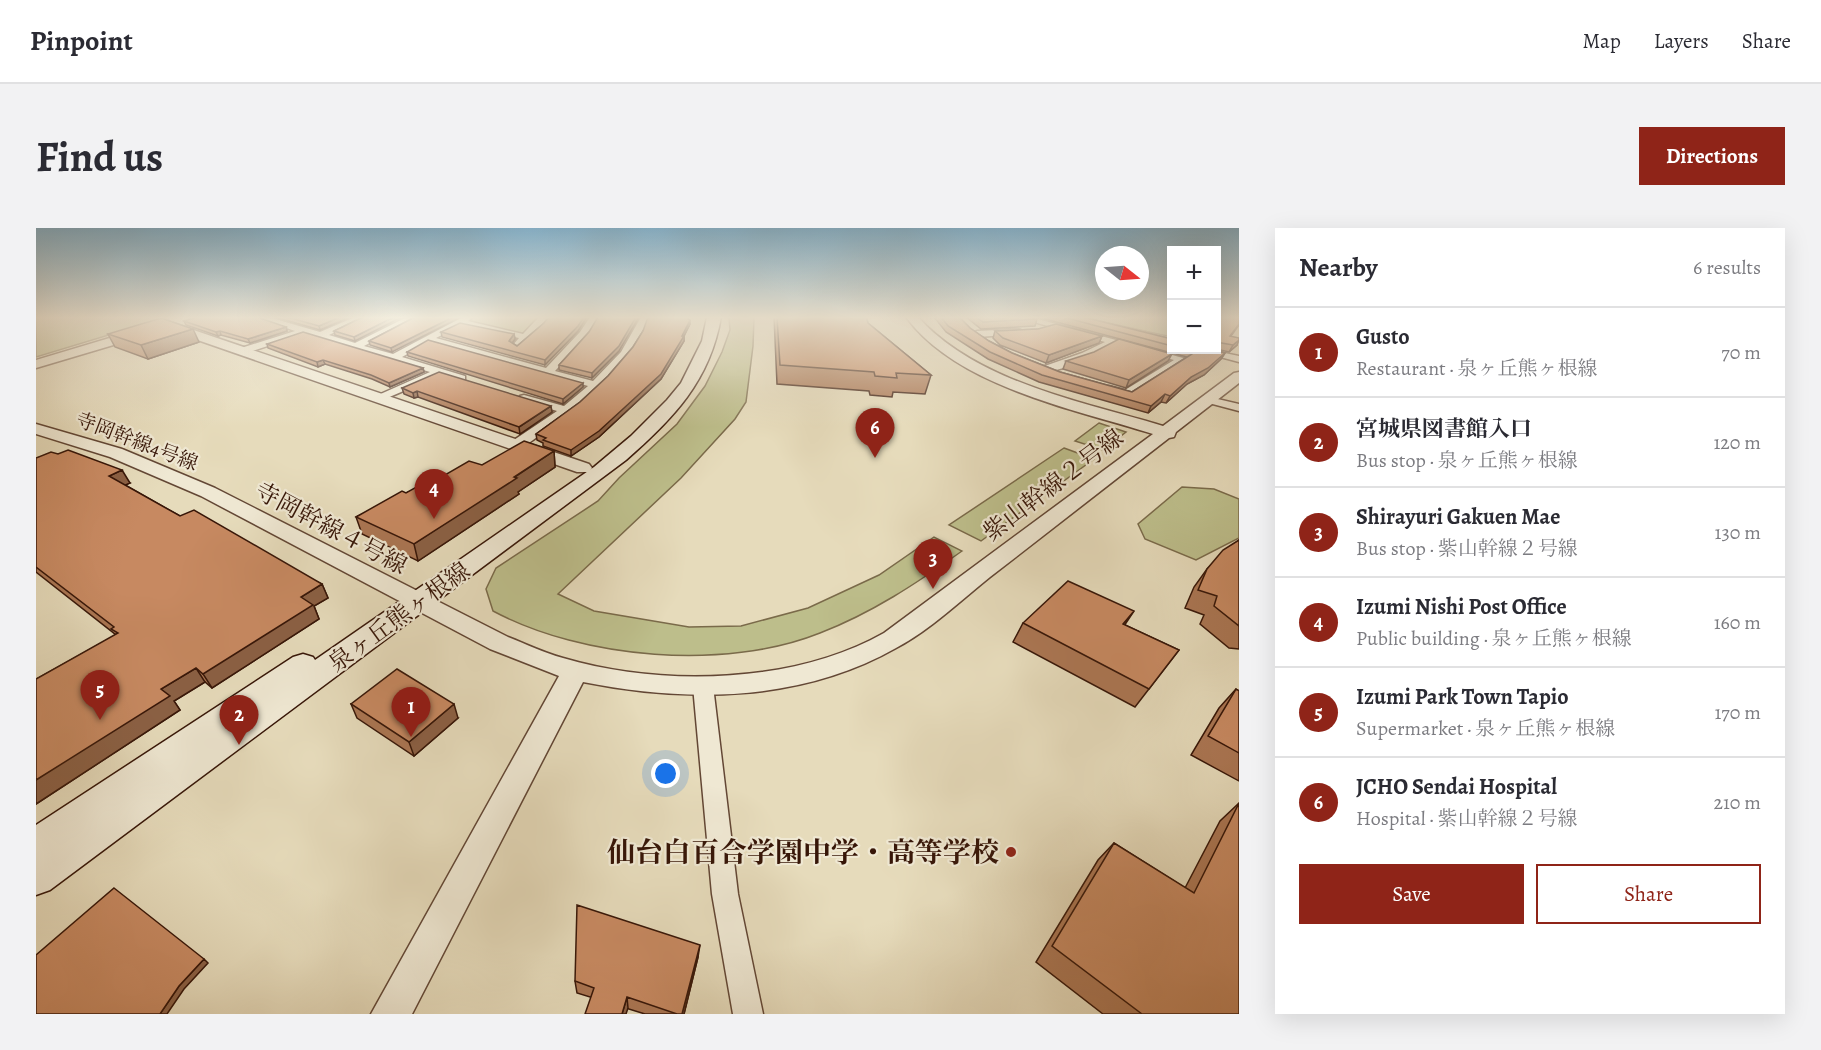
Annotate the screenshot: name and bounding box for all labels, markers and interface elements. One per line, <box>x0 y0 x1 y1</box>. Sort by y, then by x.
text: Pinpoint <box>30 22 133 60</box>
text: Map <box>1582 27 1621 55</box>
text: Layers <box>1654 27 1709 55</box>
text: Share <box>1742 27 1791 55</box>
button: Directions <box>1639 127 1785 185</box>
text: Find us <box>36 128 163 185</box>
north arrow <box>1095 246 1149 300</box>
map controls <box>1167 246 1221 354</box>
button: + <box>1167 246 1221 300</box>
text: Nearby <box>1299 250 1378 285</box>
text: 6 results <box>1693 254 1761 281</box>
button: − <box>1167 300 1221 354</box>
text: Gusto <box>1356 322 1410 352</box>
text: 1 <box>1315 339 1322 366</box>
text: 70 m <box>1721 339 1761 366</box>
text: Restaurant · 泉ヶ丘熊ヶ根線 <box>1356 355 1598 382</box>
street label: 寺岡幹線4号線 <box>72 406 202 477</box>
pin: 6 <box>856 408 894 458</box>
text: 宮城県図書館入口 <box>1356 414 1532 444</box>
street label: 紫山幹線２号線 <box>976 422 1130 548</box>
text: 2 <box>1314 429 1323 456</box>
text: 120 m <box>1713 429 1761 456</box>
text: Bus stop · 泉ヶ丘熊ヶ根線 <box>1356 447 1578 474</box>
pin: 4 <box>414 470 454 519</box>
street label: 寺岡幹線４号線 <box>249 474 413 582</box>
text: Shirayuri Gakuen Mae <box>1356 502 1560 532</box>
text: 3 <box>1314 519 1323 546</box>
text: 130 m <box>1715 519 1761 546</box>
text: Bus stop · 紫山幹線２号線 <box>1356 535 1578 562</box>
pin: 3 <box>914 540 952 589</box>
street label: 泉ヶ丘熊ヶ根線 <box>322 555 476 679</box>
text: Izumi Nishi Post Office <box>1356 592 1567 622</box>
text: 4 <box>1314 609 1323 636</box>
text: 160 m <box>1714 609 1761 636</box>
text: Public building · 泉ヶ丘熊ヶ根線 <box>1356 625 1632 652</box>
pin: 5 <box>80 670 120 720</box>
text: Izumi Park Town Tapio <box>1356 682 1569 712</box>
pin: 1 <box>392 688 430 737</box>
pin: 2 <box>220 696 258 745</box>
text: 5 <box>1314 699 1323 726</box>
text: 170 m <box>1715 699 1761 726</box>
text: Supermarket · 泉ヶ丘熊ヶ根線 <box>1356 715 1615 742</box>
your location <box>651 759 680 788</box>
text: JCHO Sendai Hospital <box>1356 772 1557 802</box>
text: 6 <box>1314 789 1323 816</box>
text: 210 m <box>1713 789 1761 816</box>
text: Hospital · 紫山幹線２号線 <box>1356 805 1578 832</box>
place label: 仙台白百合学園中学・高等学校 <box>607 834 999 872</box>
marker: 仙台白百合学園中学・高等学校 <box>1004 845 1018 859</box>
button: Save <box>1299 864 1524 924</box>
button: Share <box>1536 864 1761 924</box>

